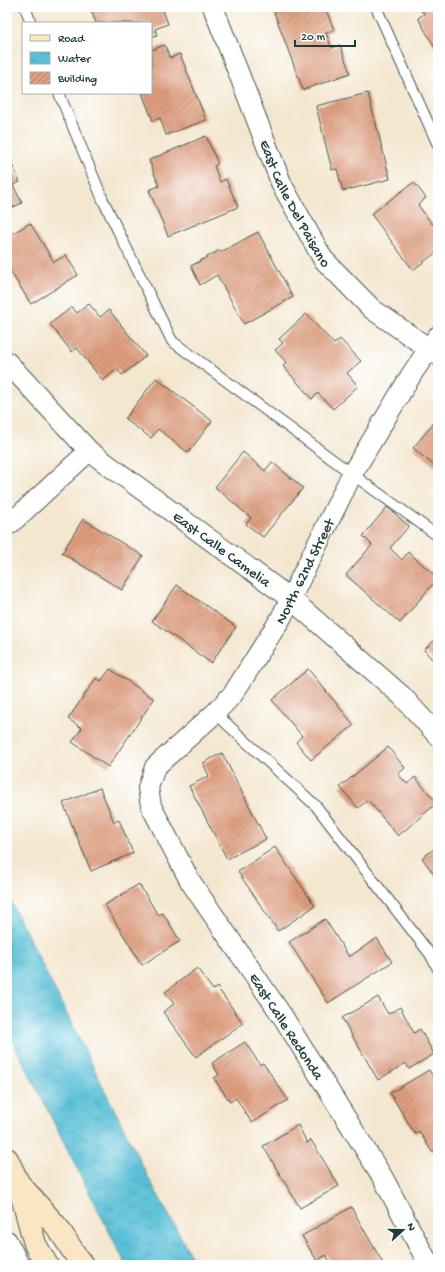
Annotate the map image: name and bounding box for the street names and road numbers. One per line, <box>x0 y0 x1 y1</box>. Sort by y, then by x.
street label: East Calle Del Paisano <box>254 138 334 272</box>
street label: East Calle Camelia <box>168 508 274 592</box>
street label: North 62nd Street <box>272 514 340 628</box>
street label: East Calle Redonda <box>244 970 327 1084</box>

